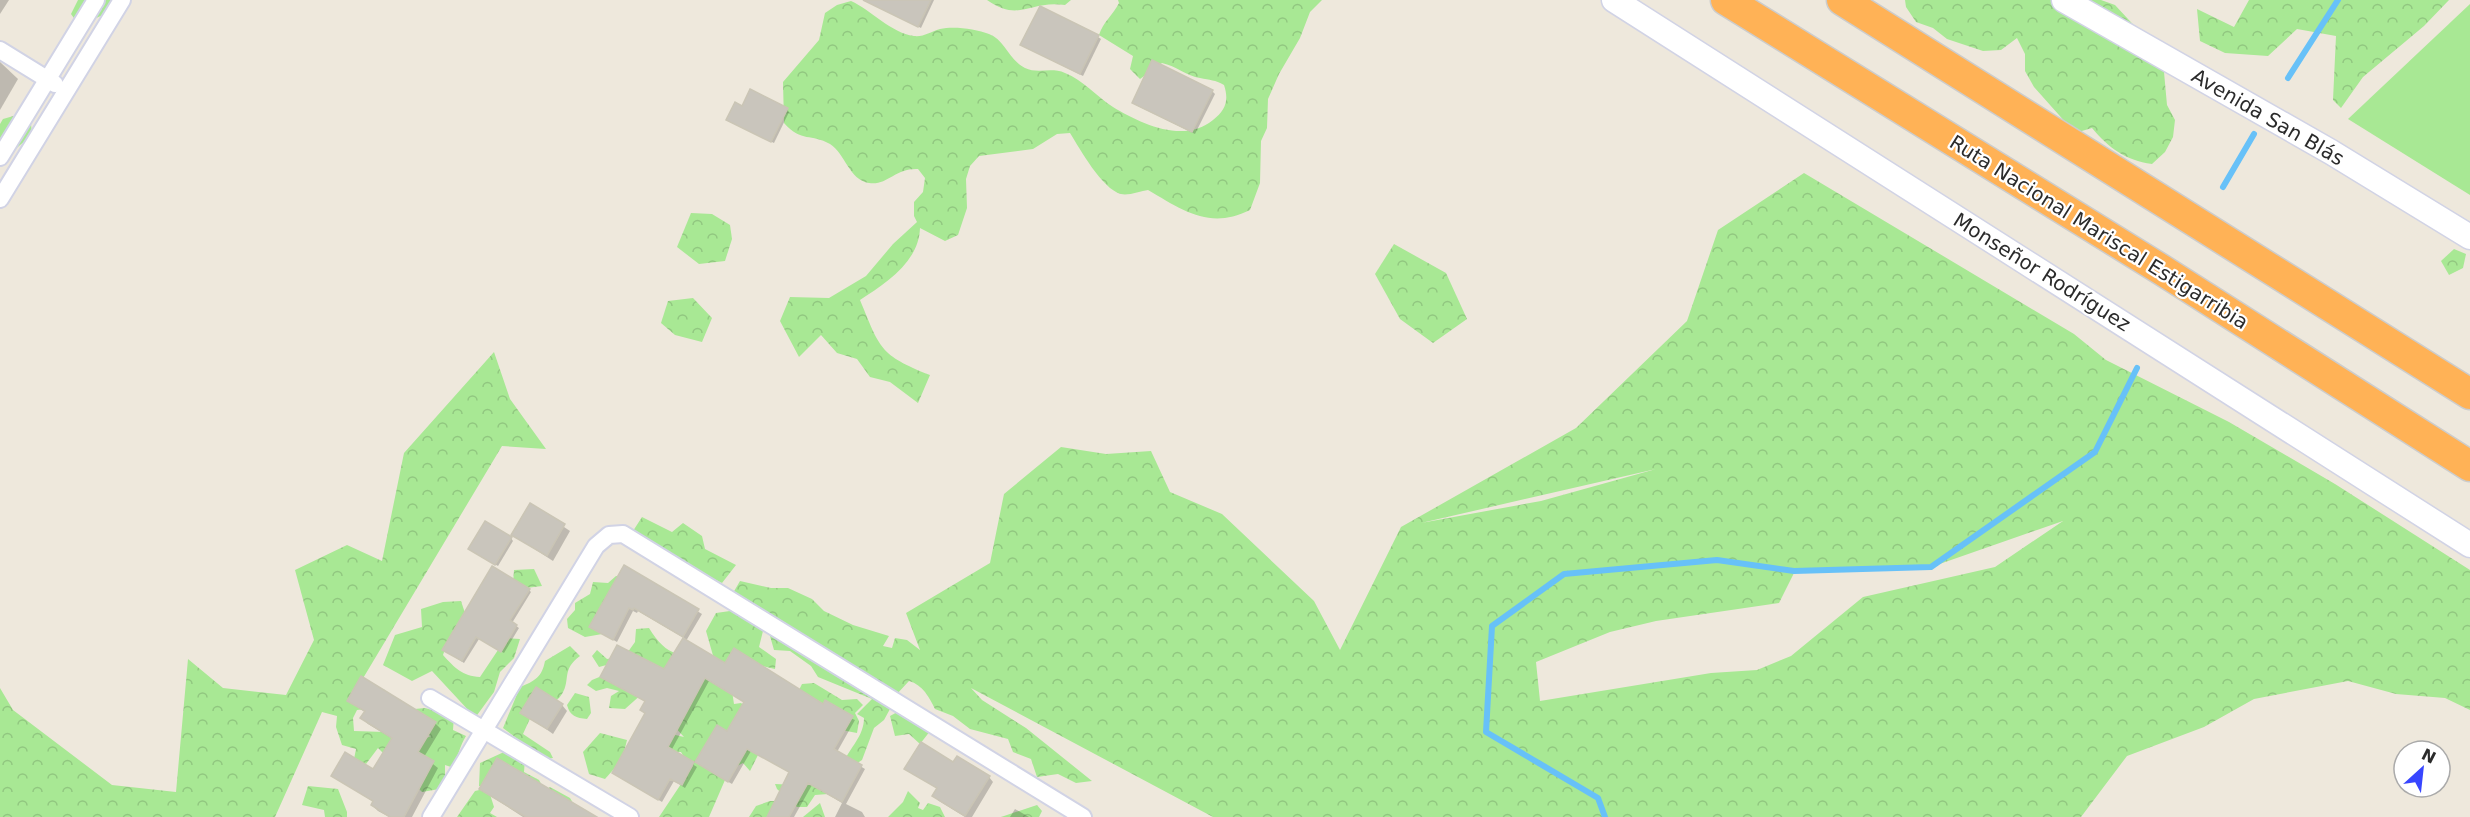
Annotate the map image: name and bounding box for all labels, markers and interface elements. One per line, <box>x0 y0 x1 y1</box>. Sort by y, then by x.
street label: Avenida San Blás <box>2187 64 2349 170</box>
street label: Ruta Nacional Mariscal Estigarribia <box>1945 130 2253 334</box>
street label: Monseñor Rodríguez <box>1949 208 2135 336</box>
north arrow <box>2392 739 2452 799</box>
text: N <box>2418 745 2439 768</box>

